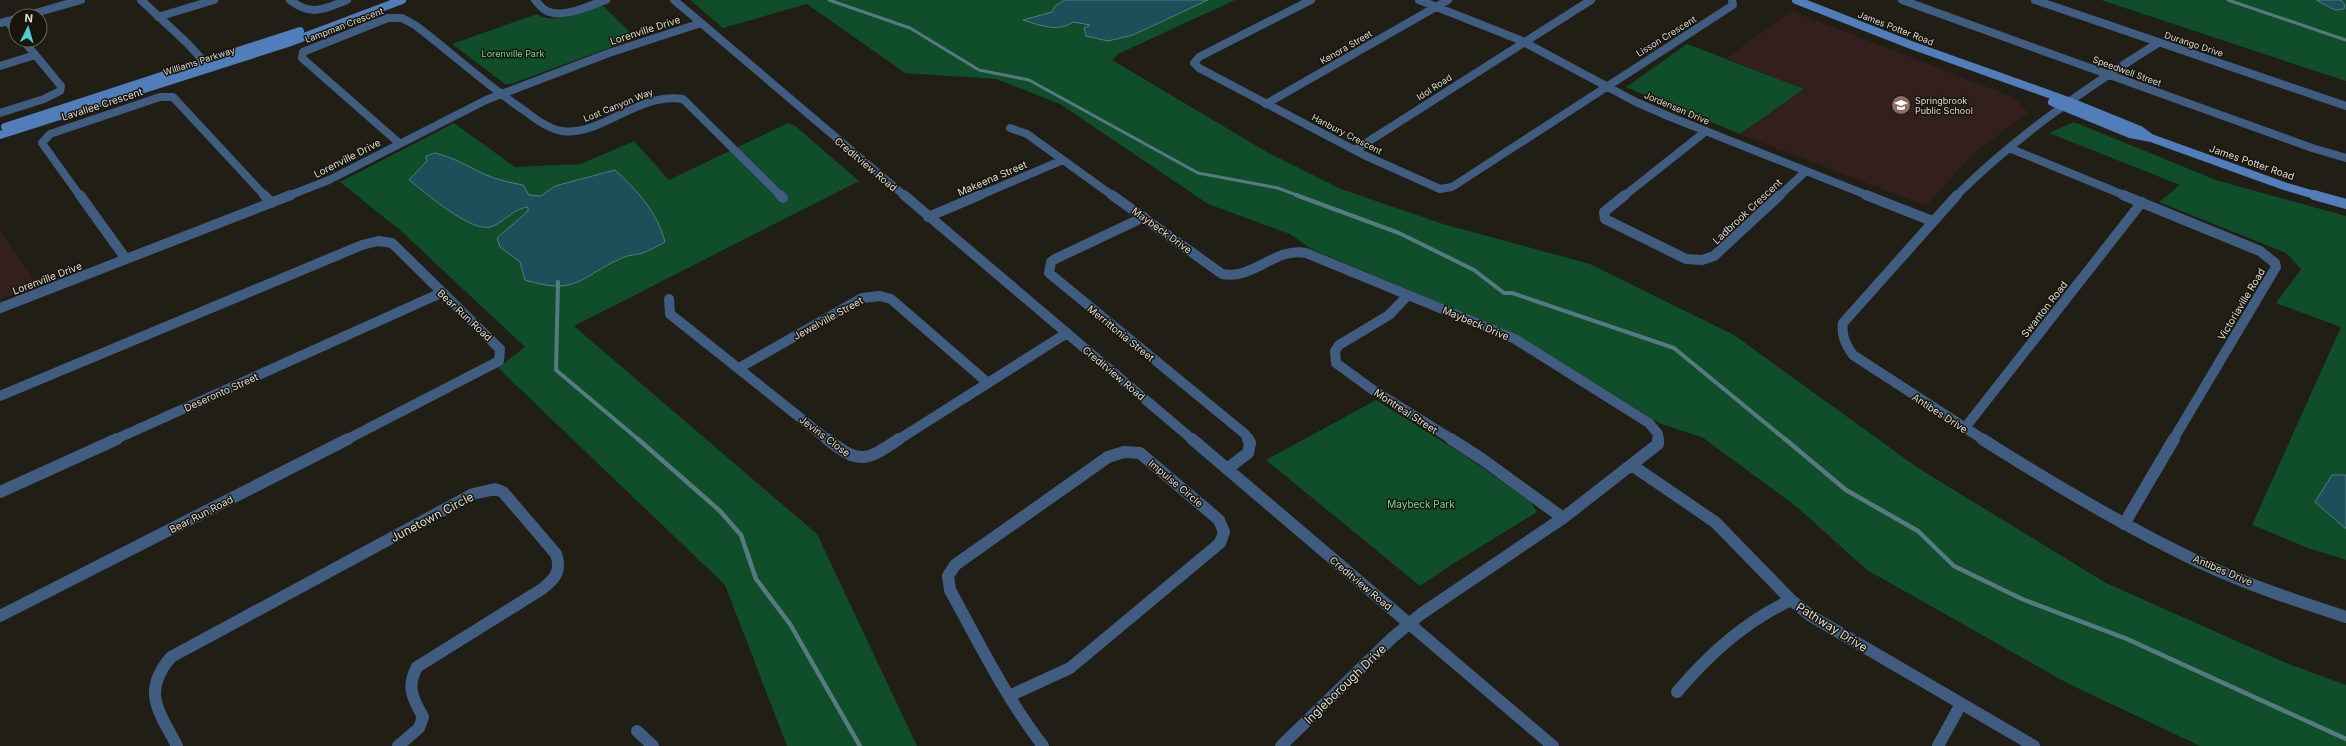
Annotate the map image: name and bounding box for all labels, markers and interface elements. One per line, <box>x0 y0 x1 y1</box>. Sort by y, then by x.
street label: Lampman Crescent <box>303 5 385 45</box>
north arrow <box>8 8 48 48</box>
street label: James Potter Road <box>1857 9 1935 47</box>
text: N <box>24 11 34 25</box>
street label: Lorenville Drive <box>608 13 682 47</box>
street label: Lisson Crescent <box>1634 13 1698 59</box>
street label: Kenora Street <box>1318 28 1374 66</box>
street label: Durango Drive <box>2163 29 2225 59</box>
street label: Williams Parkway <box>162 44 236 78</box>
park label: Lorenville Park <box>482 48 544 59</box>
street label: Speedwell Street <box>2091 54 2163 89</box>
street label: Idol Road <box>1414 72 1454 102</box>
street label: Lavallee Crescent <box>60 85 145 123</box>
street label: Lost Canyon Way <box>582 86 654 124</box>
street label: Jordensen Drive <box>1643 89 1711 127</box>
school or university icon: Springbrook Public School <box>1890 94 1912 116</box>
place label: Springbrook Public School <box>1915 95 1973 116</box>
street label: Hanbury Crescent <box>1310 112 1384 157</box>
street label: Creditview Road <box>832 134 900 194</box>
street label: Lorenville Drive <box>312 136 382 180</box>
street label: James Potter Road <box>2208 142 2296 182</box>
street label: Makeena Street <box>956 158 1029 198</box>
street label: Ladbrook Crescent <box>1710 175 1785 246</box>
street label: Maybeck Drive <box>1130 204 1194 256</box>
street label: Lorenville Drive <box>11 259 83 297</box>
street label: Victoriaville Road <box>2215 266 2267 342</box>
street label: Swanton Road <box>2018 278 2070 340</box>
street label: Bear Run Road <box>435 287 495 343</box>
street label: Jewelville Street <box>791 294 865 342</box>
street label: Merrittonia Street <box>1085 302 1157 364</box>
street label: Maybeck Drive <box>1441 304 1511 342</box>
street label: Creditview Road <box>1080 343 1148 403</box>
street label: Deseronto Street <box>182 370 261 414</box>
street label: Montreal Street <box>1372 386 1440 436</box>
street label: Antibes Drive <box>1910 391 1970 435</box>
street label: Jevins Close <box>797 413 853 459</box>
street label: Impulse Circle <box>1146 457 1206 509</box>
street label: Junetown Circle <box>388 489 476 545</box>
street label: Bear Run Road <box>167 493 235 535</box>
park label: Maybeck Park <box>1387 498 1455 510</box>
street label: Antibes Drive <box>2191 552 2255 588</box>
street label: Creditview Road <box>1327 553 1395 613</box>
street label: Pathway Drive <box>1793 599 1871 655</box>
street label: Ingleborough Drive <box>1301 641 1389 727</box>

